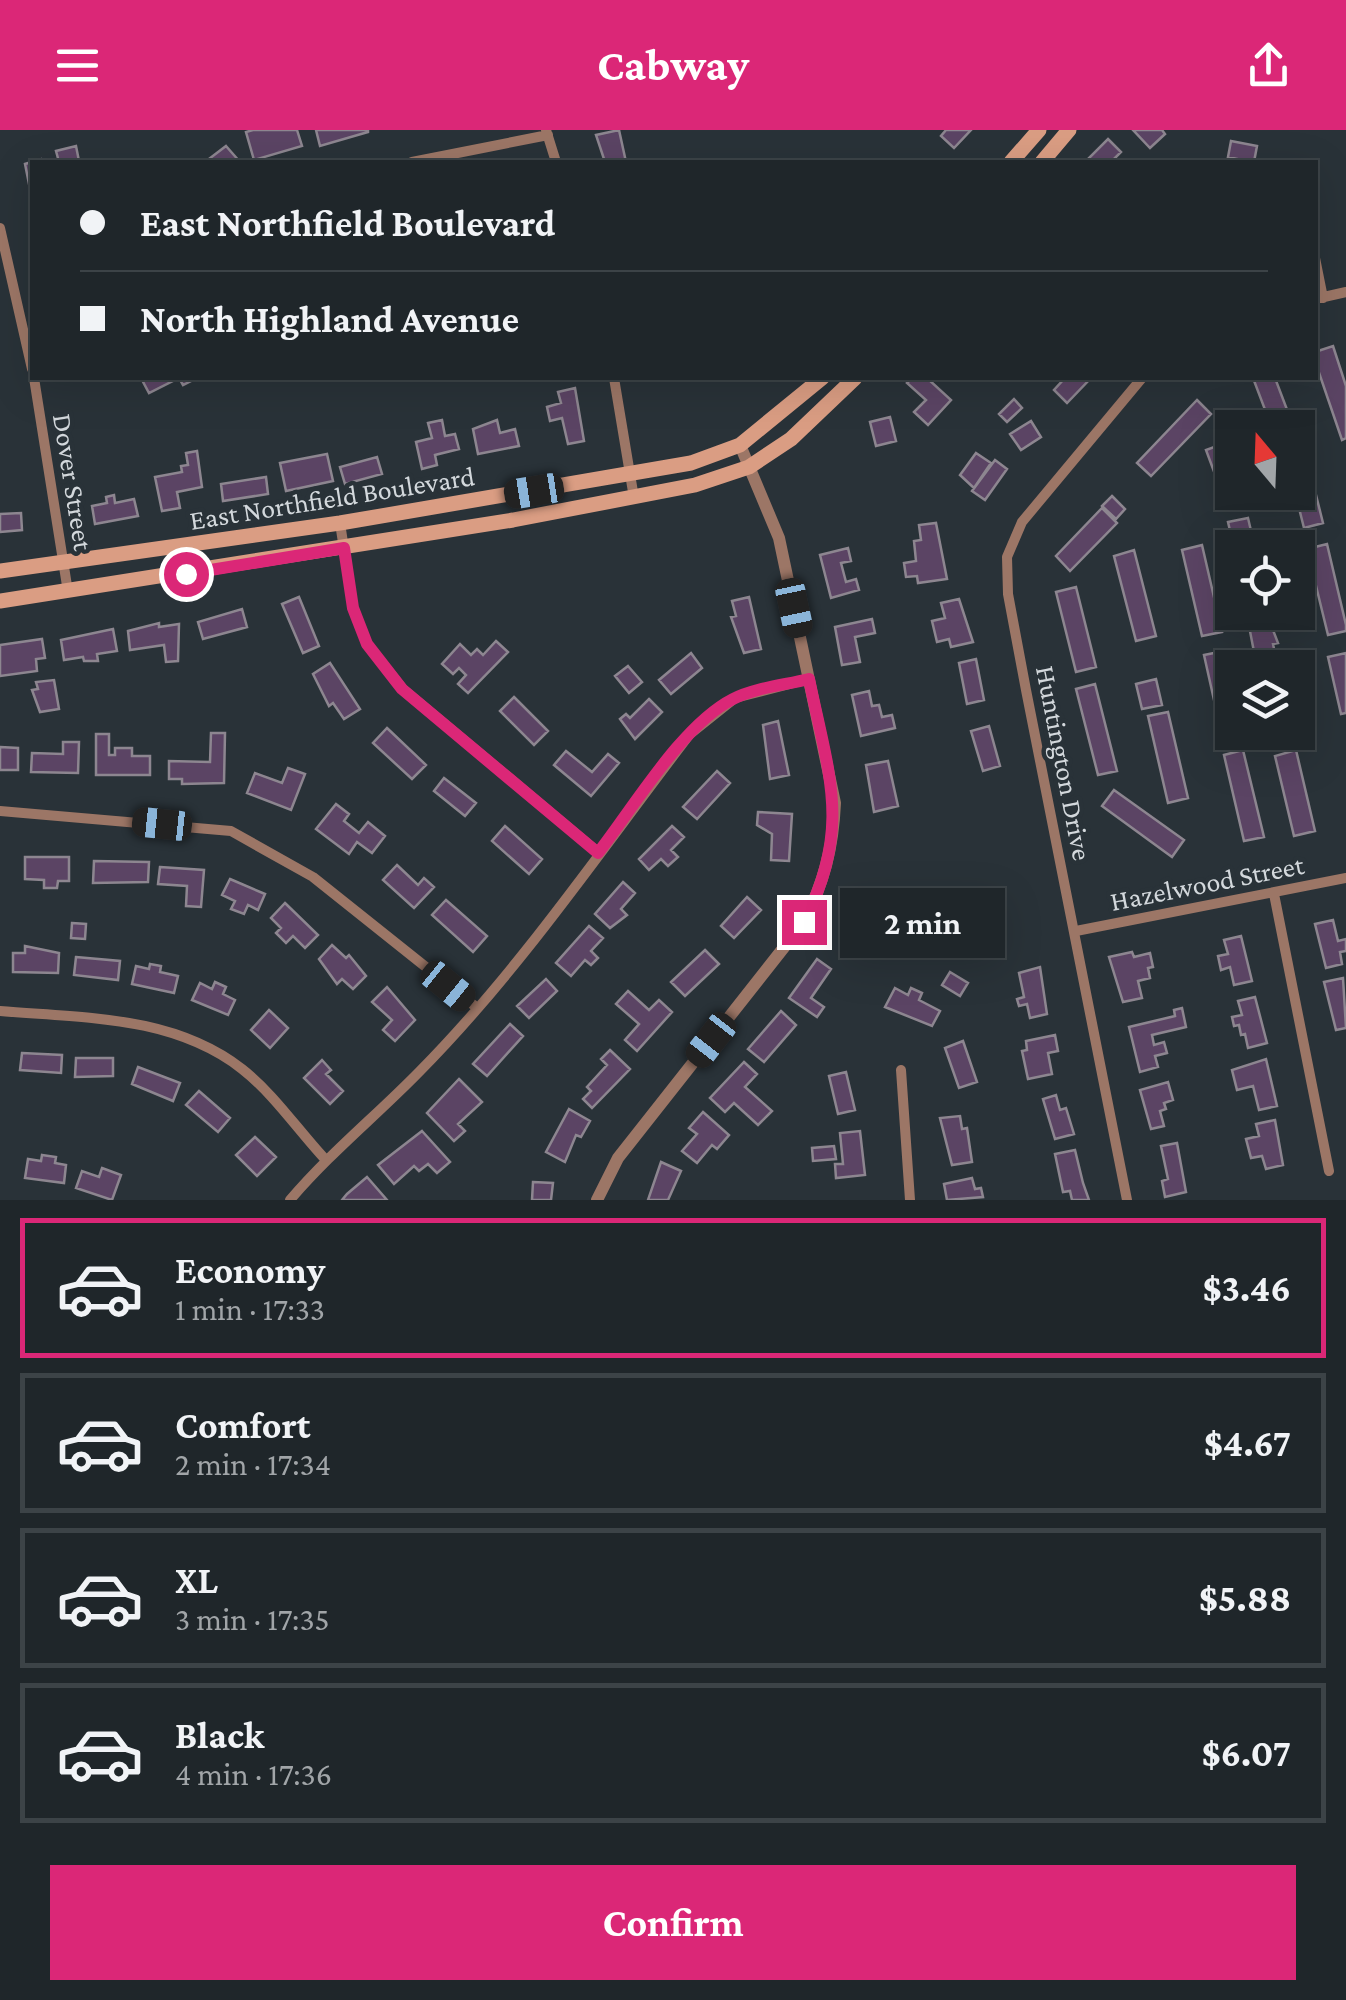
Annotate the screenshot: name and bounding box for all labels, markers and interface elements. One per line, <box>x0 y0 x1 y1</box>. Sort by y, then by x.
icon: menu <box>50 38 105 93</box>
icon: share <box>1241 38 1296 93</box>
text: Cabway <box>597 40 749 90</box>
text: East Northfield Boulevard <box>140 202 555 244</box>
text: North Highland Avenue <box>140 298 519 340</box>
north arrow <box>1215 410 1315 510</box>
map controls <box>1215 410 1315 750</box>
street label: Dover Street <box>47 411 99 553</box>
street label: East Northfield Boulevard <box>187 460 477 536</box>
car <box>502 471 566 511</box>
button: locate <box>1215 530 1315 630</box>
route start <box>164 552 209 597</box>
car <box>773 576 815 640</box>
button: layers <box>1215 650 1315 750</box>
street label: Huntington Drive <box>1030 663 1098 863</box>
car <box>131 806 193 842</box>
street label: Hazelwood Street <box>1108 849 1307 917</box>
callout: 2 min <box>839 887 1004 957</box>
route end <box>782 900 827 945</box>
text: 2 min <box>884 905 961 941</box>
car <box>415 955 481 1017</box>
car <box>681 1007 741 1073</box>
icon: car <box>55 1243 145 1333</box>
text: Economy <box>175 1249 325 1291</box>
text: $3.46 <box>1202 1267 1291 1309</box>
text: 1 min · 17:33 <box>175 1291 325 1327</box>
icon: car <box>55 1398 145 1488</box>
text: Comfort <box>175 1404 311 1446</box>
text: $4.67 <box>1204 1422 1291 1464</box>
text: 2 min · 17:34 <box>175 1446 331 1482</box>
icon: car <box>55 1553 145 1643</box>
text: XL <box>175 1559 218 1601</box>
text: $5.88 <box>1199 1577 1291 1619</box>
text: 3 min · 17:35 <box>175 1601 330 1637</box>
icon: car <box>55 1708 145 1798</box>
text: Black <box>175 1714 264 1756</box>
text: $6.07 <box>1201 1732 1291 1774</box>
text: 4 min · 17:36 <box>175 1756 332 1792</box>
button: Confirm <box>50 1865 1296 1980</box>

